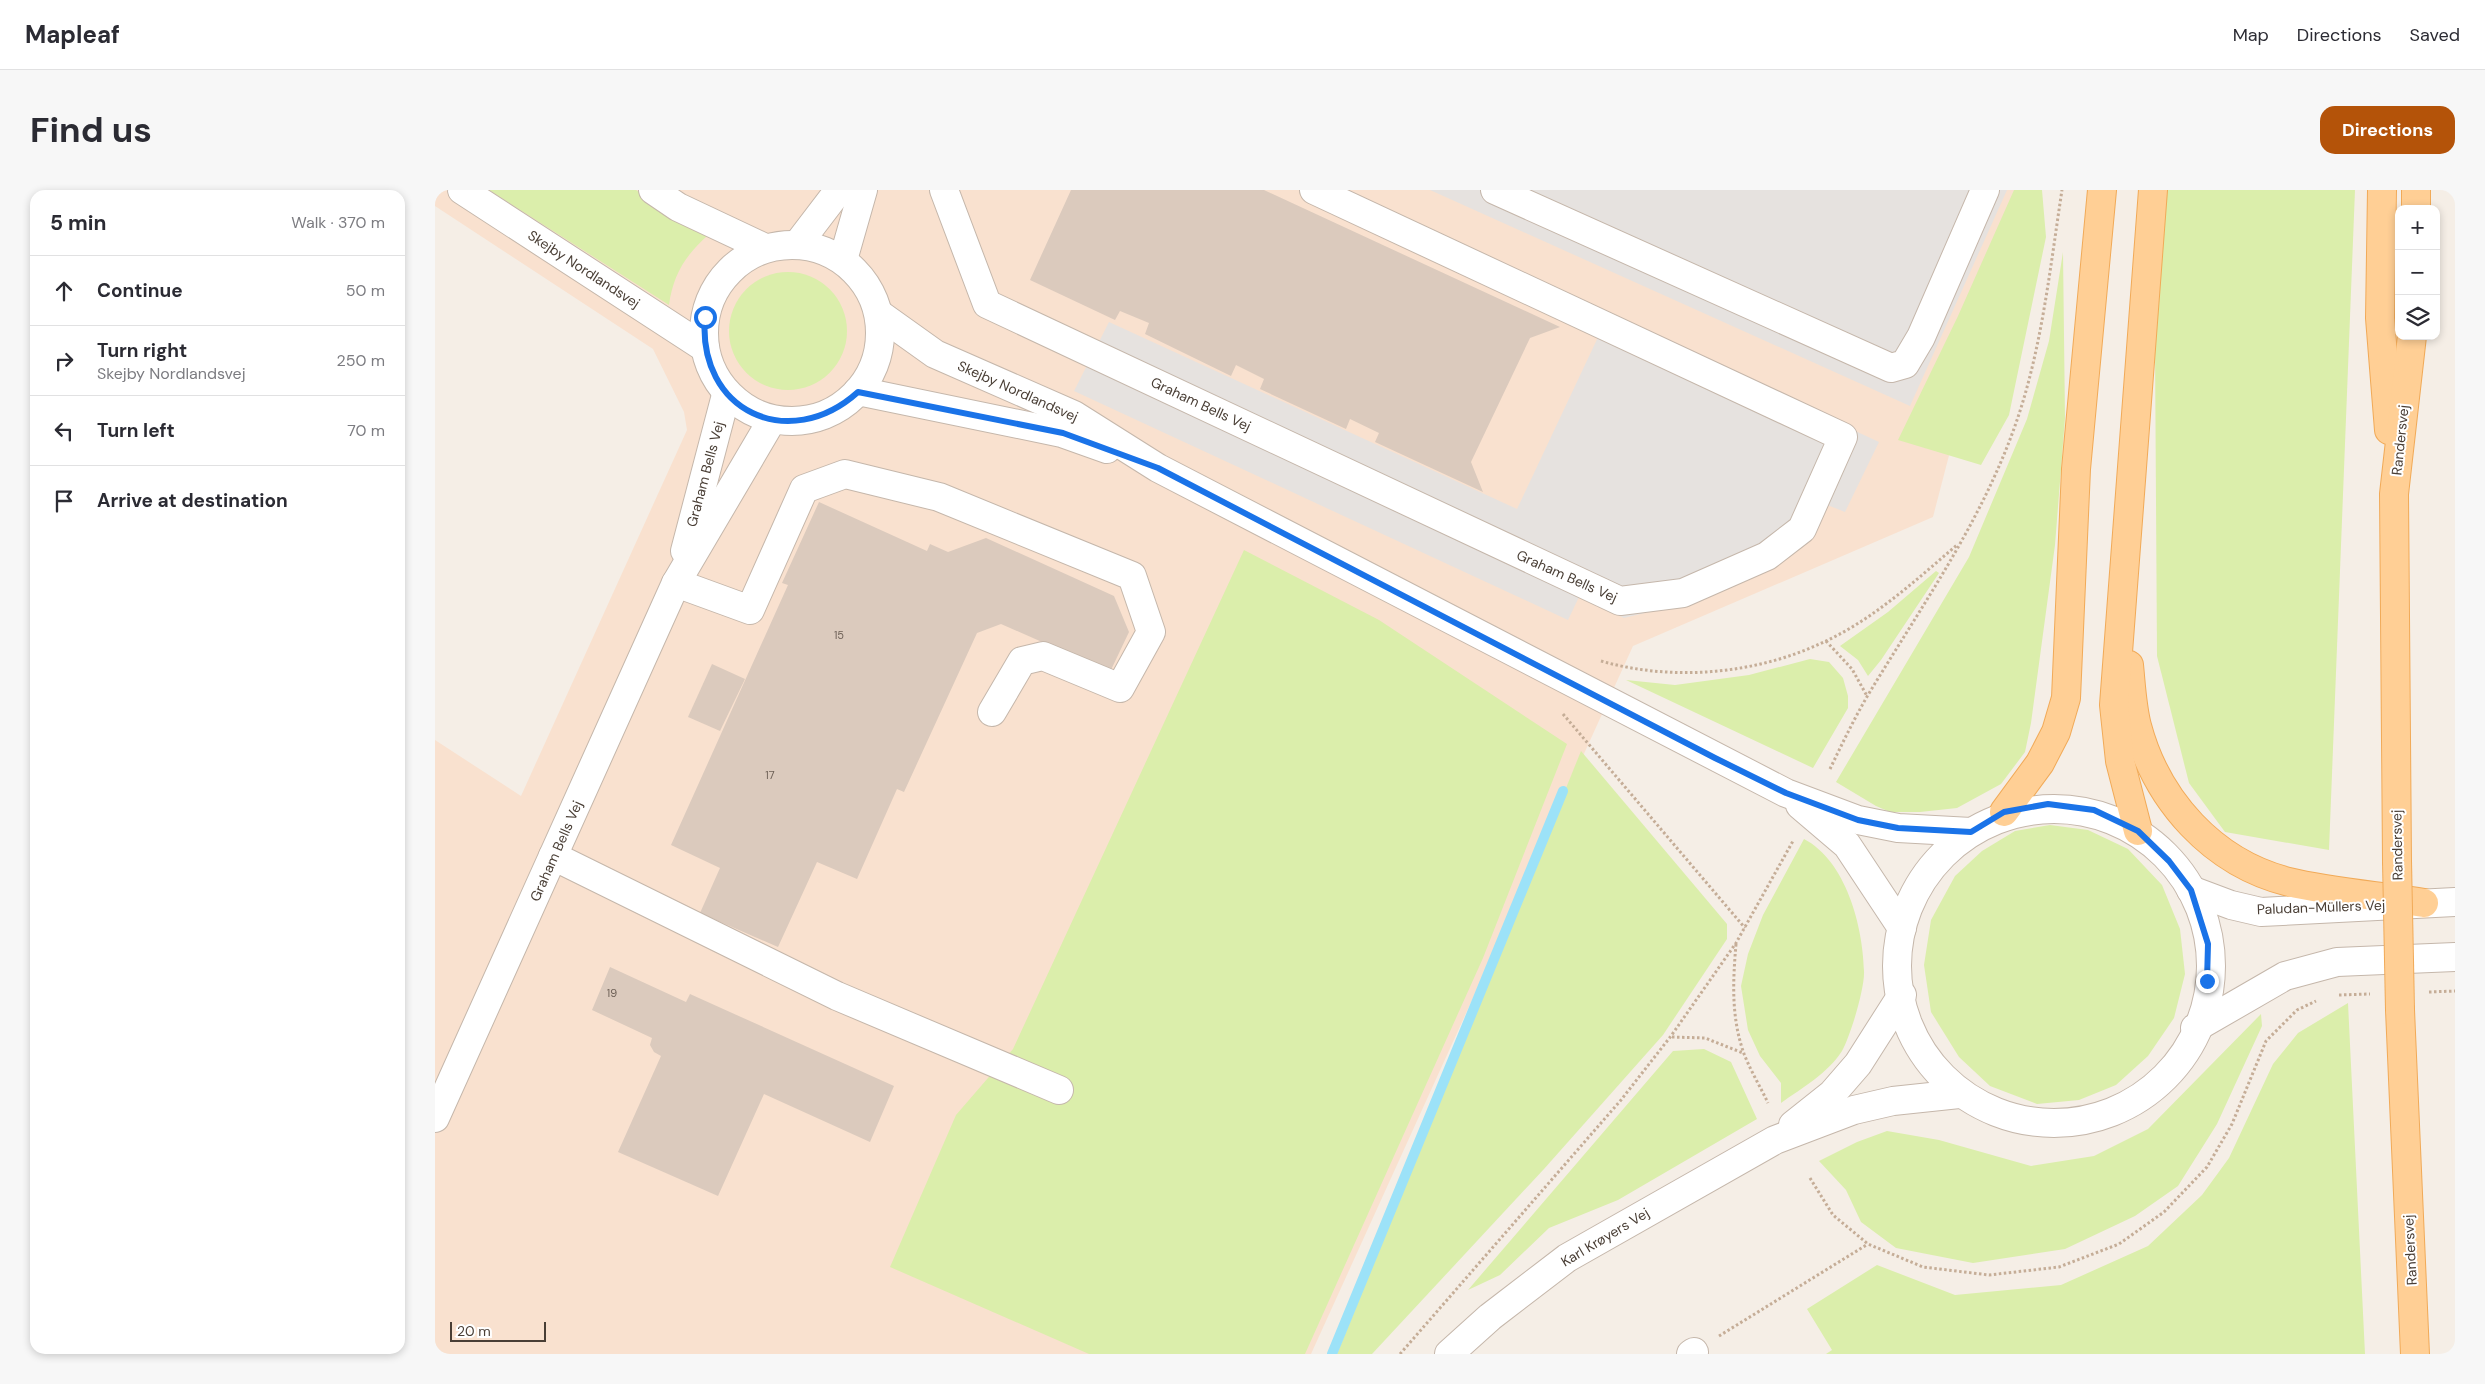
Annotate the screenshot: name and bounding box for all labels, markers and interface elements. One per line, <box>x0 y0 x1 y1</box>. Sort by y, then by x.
text: Mapleaf <box>25 19 120 50</box>
text: Map <box>2233 23 2269 47</box>
text: Directions <box>2297 23 2382 47</box>
text: Saved <box>2410 23 2460 47</box>
button: Directions <box>2320 106 2455 154</box>
text: Find us <box>30 107 152 153</box>
map controls <box>2395 205 2440 340</box>
button: + <box>2395 205 2440 250</box>
text: 5 min <box>50 209 106 237</box>
text: Walk · 370 m <box>291 212 385 233</box>
street label: Skejby Nordlandsvej <box>525 226 643 312</box>
button: − <box>2395 250 2440 295</box>
icon: ahead <box>50 277 78 305</box>
text: Continue <box>97 278 183 303</box>
text: 50 m <box>346 280 385 301</box>
button: layers <box>2395 295 2440 340</box>
route start <box>694 306 717 329</box>
text: Turn right <box>97 338 187 363</box>
icon: right <box>50 347 78 375</box>
text: 250 m <box>337 350 385 371</box>
street label: Skejby Nordlandsvej <box>955 356 1081 426</box>
text: Skejby Nordlandsvej <box>97 363 246 384</box>
street label: Graham Bells Vej <box>1148 373 1254 435</box>
street label: Randersvej <box>2387 404 2413 476</box>
icon: left <box>50 417 78 445</box>
text: Turn left <box>97 418 175 443</box>
street label: Graham Bells Vej <box>682 419 728 529</box>
text: 70 m <box>347 420 385 441</box>
icon: arrive <box>50 487 78 515</box>
text: Arrive at destination <box>97 488 288 513</box>
street label: Graham Bells Vej <box>1514 546 1620 606</box>
house number: 15 <box>834 628 844 642</box>
house number: 17 <box>765 768 775 782</box>
street label: Graham Bells Vej <box>526 798 586 904</box>
street label: Randersvej <box>2387 809 2407 881</box>
street label: Paludan-Müllers Vej <box>2257 896 2385 918</box>
route end <box>2196 970 2219 993</box>
house number: 19 <box>607 986 617 1000</box>
street label: Karl Krøyers Vej <box>1558 1204 1652 1270</box>
street label: Randersvej <box>2399 1214 2421 1286</box>
scale bar <box>450 1319 546 1342</box>
text: 20 m <box>457 1322 491 1340</box>

